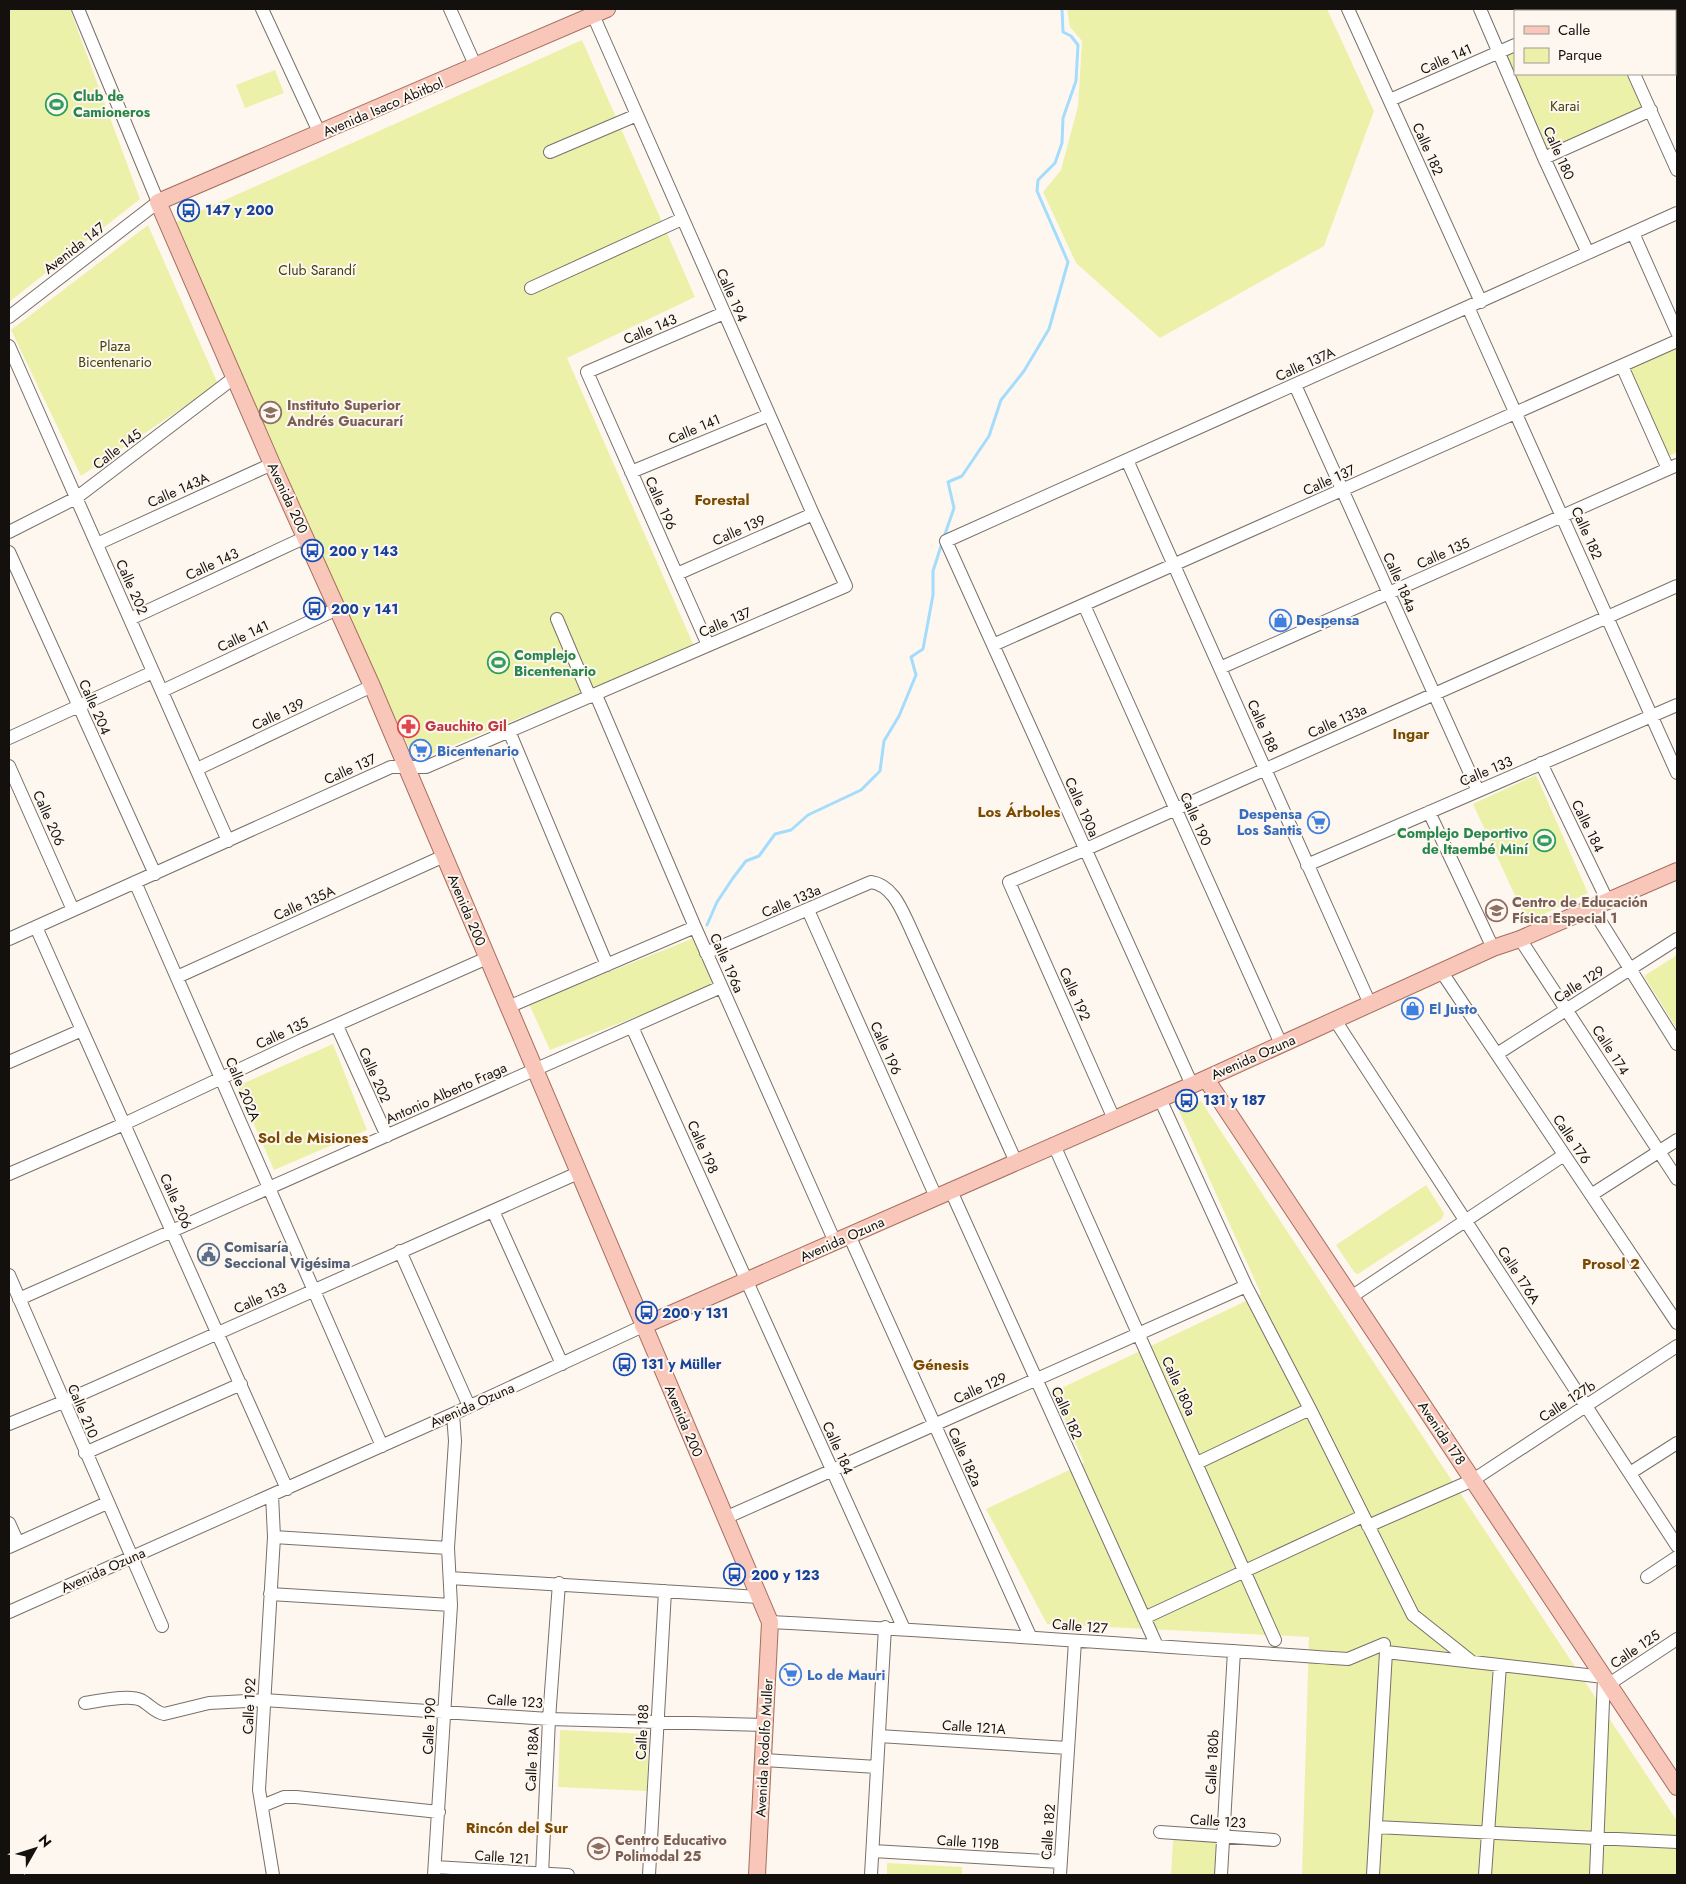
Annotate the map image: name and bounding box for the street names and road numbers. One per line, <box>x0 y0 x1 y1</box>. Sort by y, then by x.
street label: Calle 141 <box>1417 39 1475 79</box>
street label: Avenida Isaco Abitbol <box>320 73 446 141</box>
street label: Calle 182 <box>1407 119 1449 179</box>
street label: Calle 180 <box>1538 123 1580 183</box>
street label: Avenida 147 <box>39 217 110 278</box>
street label: Calle 194 <box>711 265 753 325</box>
street label: Calle 143 <box>620 309 680 349</box>
street label: Calle 137A <box>1272 342 1339 386</box>
street label: Calle 141 <box>665 409 723 449</box>
street label: Calle 145 <box>88 424 146 474</box>
street label: Avenida 200 <box>263 459 313 537</box>
street label: Calle 137 <box>1300 459 1359 500</box>
street label: Calle 143A <box>144 467 213 512</box>
street label: Calle 196 <box>640 473 682 533</box>
street label: Calle 182 <box>1566 503 1608 563</box>
street label: Calle 139 <box>709 509 769 551</box>
street label: Calle 135 <box>1413 532 1473 574</box>
street label: Calle 143 <box>182 543 242 585</box>
street label: Calle 184a <box>1378 549 1422 615</box>
street label: Calle 202 <box>111 556 153 618</box>
street label: Calle 137 <box>696 602 755 642</box>
street label: Calle 141 <box>214 615 272 657</box>
street label: Calle 204 <box>74 676 116 738</box>
street label: Calle 139 <box>248 693 308 735</box>
street label: Calle 188 <box>1243 696 1283 756</box>
street label: Calle 133a <box>1304 699 1370 743</box>
street label: Calle 137 <box>321 748 380 789</box>
street label: Calle 133 <box>1456 751 1516 791</box>
street label: Calle 190a <box>1060 774 1104 840</box>
street label: Calle 206 <box>28 787 70 849</box>
street label: Calle 190 <box>1175 789 1217 849</box>
street label: Calle 184 <box>1567 796 1609 856</box>
street label: Avenida 200 <box>443 871 491 949</box>
street label: Calle 135A <box>270 880 339 925</box>
street label: Calle 133a <box>758 880 824 922</box>
street label: Calle 196a <box>705 930 749 996</box>
street label: Calle 129 <box>1550 961 1608 1007</box>
street label: Calle 192 <box>1054 964 1096 1024</box>
street label: Calle 135 <box>252 1012 312 1054</box>
street label: Calle 196 <box>865 1018 907 1078</box>
street label: Calle 174 <box>1587 1021 1635 1079</box>
street label: Avenida Ozuna <box>1208 1029 1298 1085</box>
street label: Calle 202 <box>354 1044 396 1106</box>
street label: Calle 202A <box>221 1054 266 1125</box>
street label: Antonio Alberto Fraga <box>382 1057 510 1129</box>
street label: Calle 176 <box>1548 1110 1596 1168</box>
street label: Calle 198 <box>682 1117 724 1177</box>
street label: Calle 206 <box>155 1170 197 1232</box>
street label: Avenida Ozuna <box>797 1211 887 1267</box>
street label: Calle 176A <box>1493 1242 1546 1308</box>
street label: Calle 133 <box>230 1277 290 1318</box>
street label: Calle 180a <box>1157 1353 1201 1419</box>
street label: Calle 129 <box>950 1367 1010 1409</box>
street label: Calle 127b <box>1535 1375 1599 1427</box>
street label: Avenida Ozuna <box>427 1377 517 1433</box>
street label: Calle 210 <box>63 1381 103 1441</box>
street label: Avenida 200 <box>660 1382 708 1460</box>
street label: Calle 182 <box>1046 1383 1088 1443</box>
street label: Avenida 178 <box>1413 1397 1471 1469</box>
street label: Calle 184 <box>817 1418 859 1478</box>
street label: Calle 182a <box>943 1424 987 1490</box>
street label: Avenida Ozuna <box>58 1542 148 1598</box>
street label: Calle 127 <box>1051 1614 1109 1638</box>
street label: Calle 125 <box>1606 1625 1664 1673</box>
street label: Calle 192 <box>238 1677 260 1735</box>
street label: Avenida Rodolfo Muller <box>750 1678 778 1818</box>
street label: Calle 123 <box>486 1689 544 1713</box>
street label: Calle 190 <box>418 1697 440 1755</box>
street label: Calle 188 <box>631 1704 653 1760</box>
street label: Calle 121A <box>941 1715 1007 1739</box>
street label: Calle 188A <box>520 1725 544 1792</box>
street label: Calle 180b <box>1200 1729 1224 1795</box>
street label: Calle 182 <box>1036 1803 1060 1861</box>
street label: Calle 123 <box>1189 1809 1247 1833</box>
street label: Calle 119B <box>936 1830 1000 1854</box>
street label: Calle 121 <box>474 1845 530 1869</box>

